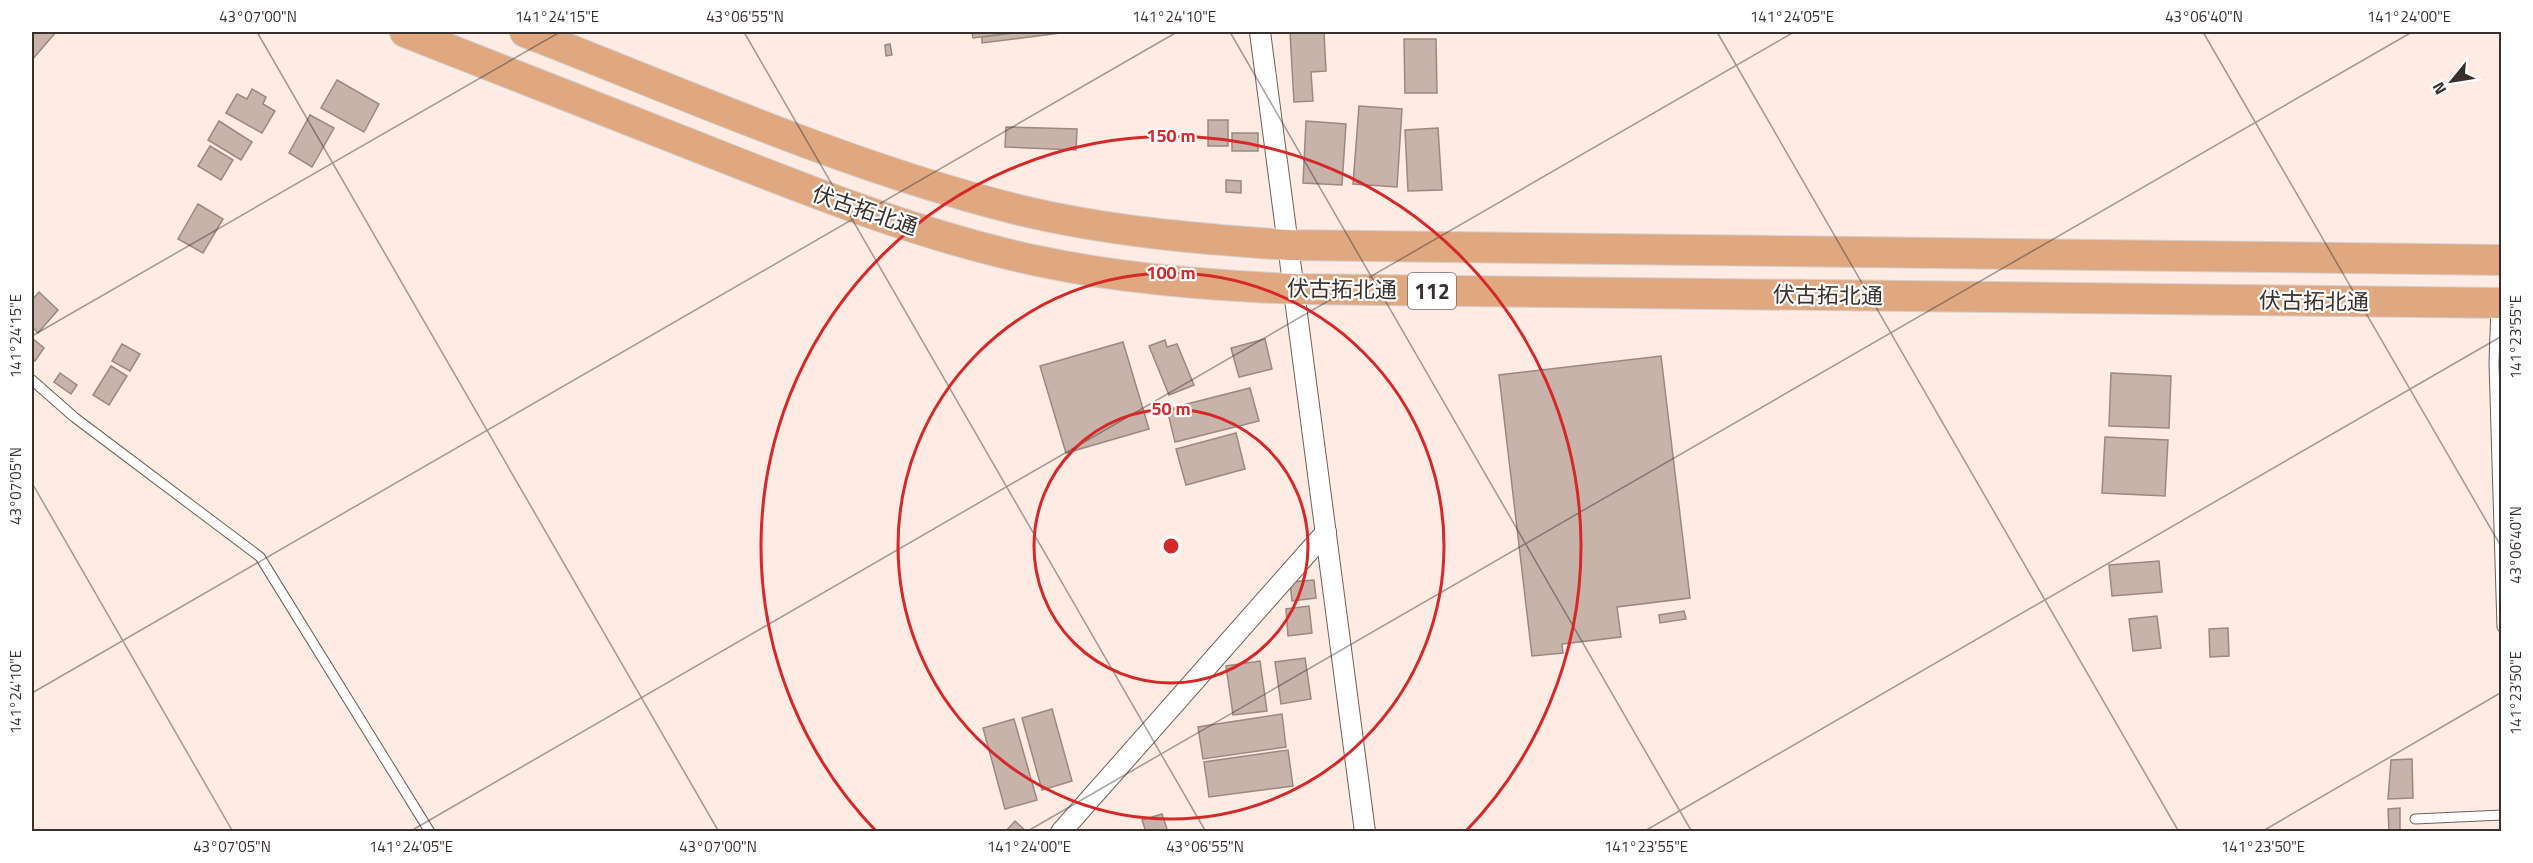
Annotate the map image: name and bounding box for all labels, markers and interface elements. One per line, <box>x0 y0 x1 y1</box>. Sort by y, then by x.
text: 43°07'00"N <box>219 5 297 28</box>
text: 141°24'15"E <box>515 5 599 28</box>
text: 43°06'55"N <box>706 5 784 28</box>
text: 141°24'10"E <box>1132 5 1216 28</box>
text: 141°24'05"E <box>1750 5 1834 28</box>
text: 43°06'40"N <box>2165 5 2243 28</box>
text: 141°24'00"E <box>2367 5 2451 28</box>
north arrow <box>2422 51 2482 111</box>
text: N <box>2426 78 2452 99</box>
text: 150 m <box>1146 122 1196 149</box>
street label: 伏古拓北通 <box>807 176 923 244</box>
text: 100 m <box>1146 259 1196 286</box>
street label: 伏古拓北通 <box>1287 271 1397 307</box>
road number: 112 <box>1408 273 1456 309</box>
street label: 伏古拓北通 <box>1773 277 1883 313</box>
street label: 伏古拓北通 <box>2259 283 2369 319</box>
text: 141°24'15"E <box>4 294 27 378</box>
text: 141°23'55"E <box>2504 295 2527 379</box>
text: 50 m <box>1151 395 1191 422</box>
text: 43°07'05"N <box>4 447 27 525</box>
text: 43°06'40"N <box>2504 506 2527 584</box>
centre of rings <box>1161 536 1181 556</box>
text: 141°24'10"E <box>4 650 27 734</box>
text: 141°23'50"E <box>2504 651 2527 735</box>
text: 43°07'05"N <box>193 835 271 858</box>
text: 141°24'05"E <box>369 835 453 858</box>
text: 43°07'00"N <box>679 835 757 858</box>
text: 141°24'00"E <box>987 835 1071 858</box>
text: 43°06'55"N <box>1166 835 1244 858</box>
text: 141°23'55"E <box>1604 835 1688 858</box>
text: 141°23'50"E <box>2221 835 2305 858</box>

